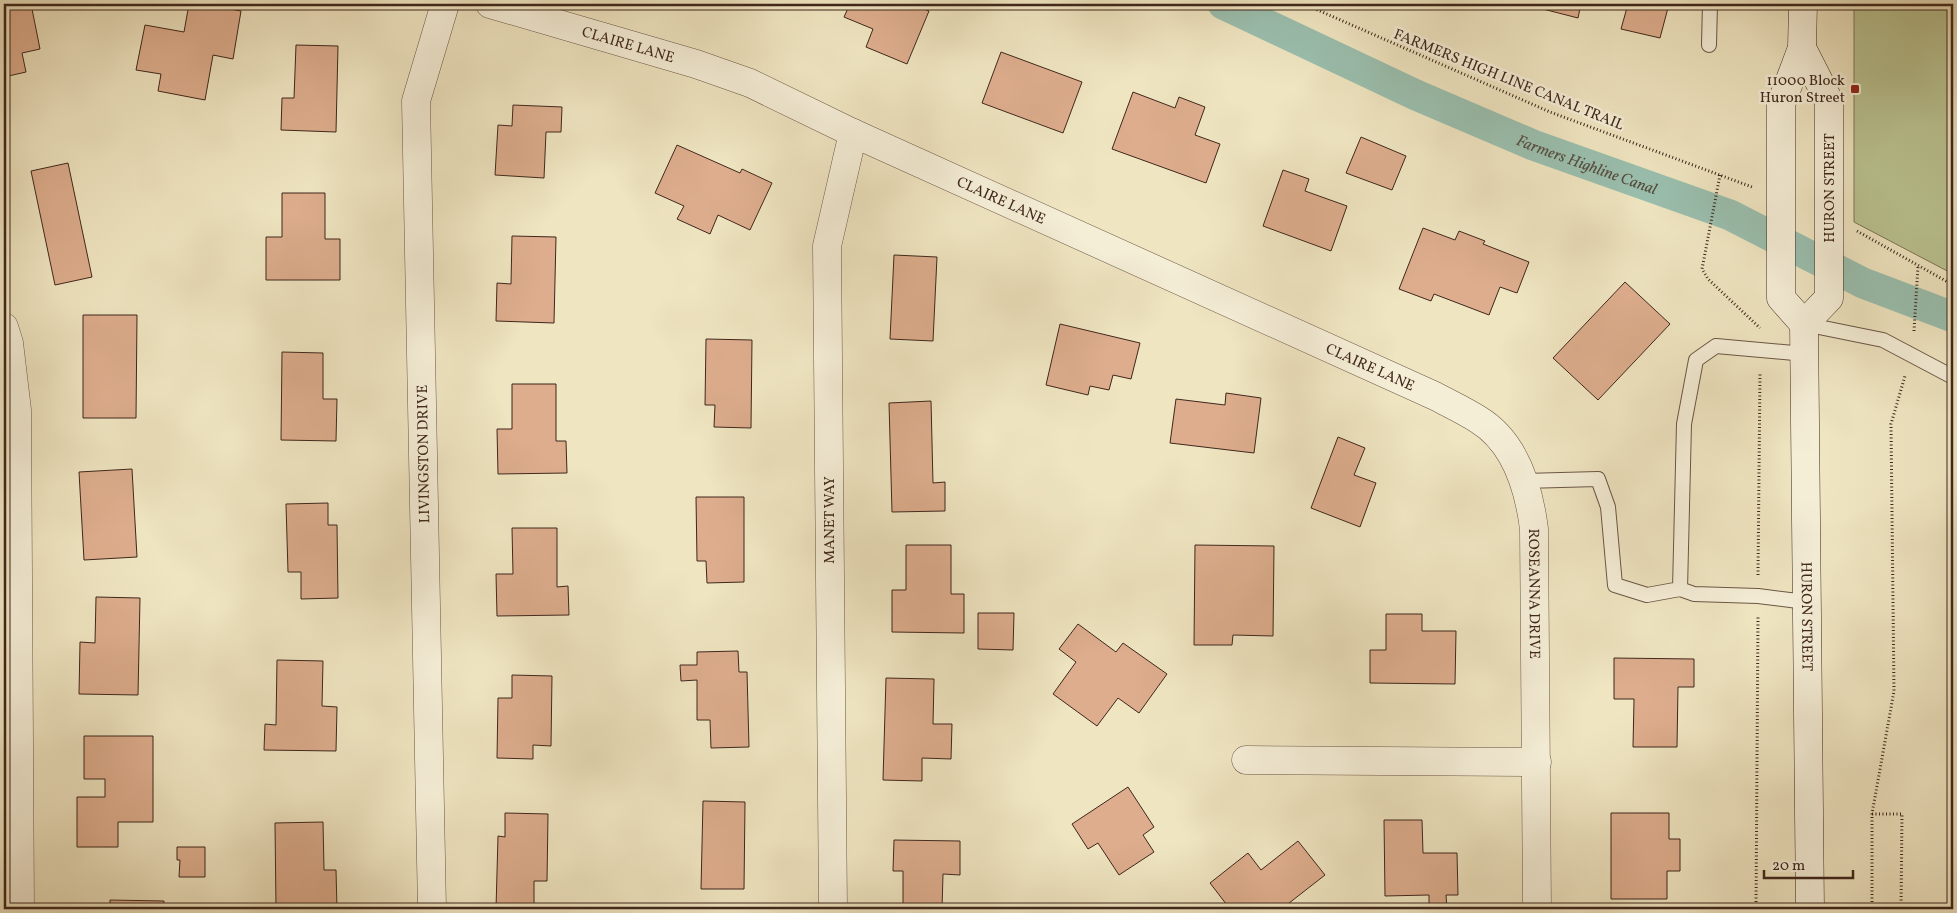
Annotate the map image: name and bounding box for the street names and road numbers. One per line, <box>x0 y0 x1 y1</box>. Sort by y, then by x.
street label: CLAIRE LANE <box>579 22 677 69</box>
street label: FARMERS HIGH LINE CANAL TRAIL <box>1390 24 1627 137</box>
street label: HURON STREET <box>1820 133 1841 243</box>
street label: CLAIRE LANE <box>953 172 1048 231</box>
street label: CLAIRE LANE <box>1322 339 1418 397</box>
street label: LIVINGSTON DRIVE <box>413 384 436 523</box>
street label: MANET WAY <box>820 476 841 564</box>
street label: ROSEANNA DRIVE <box>1522 528 1544 659</box>
street label: HURON STREET <box>1794 562 1817 672</box>

